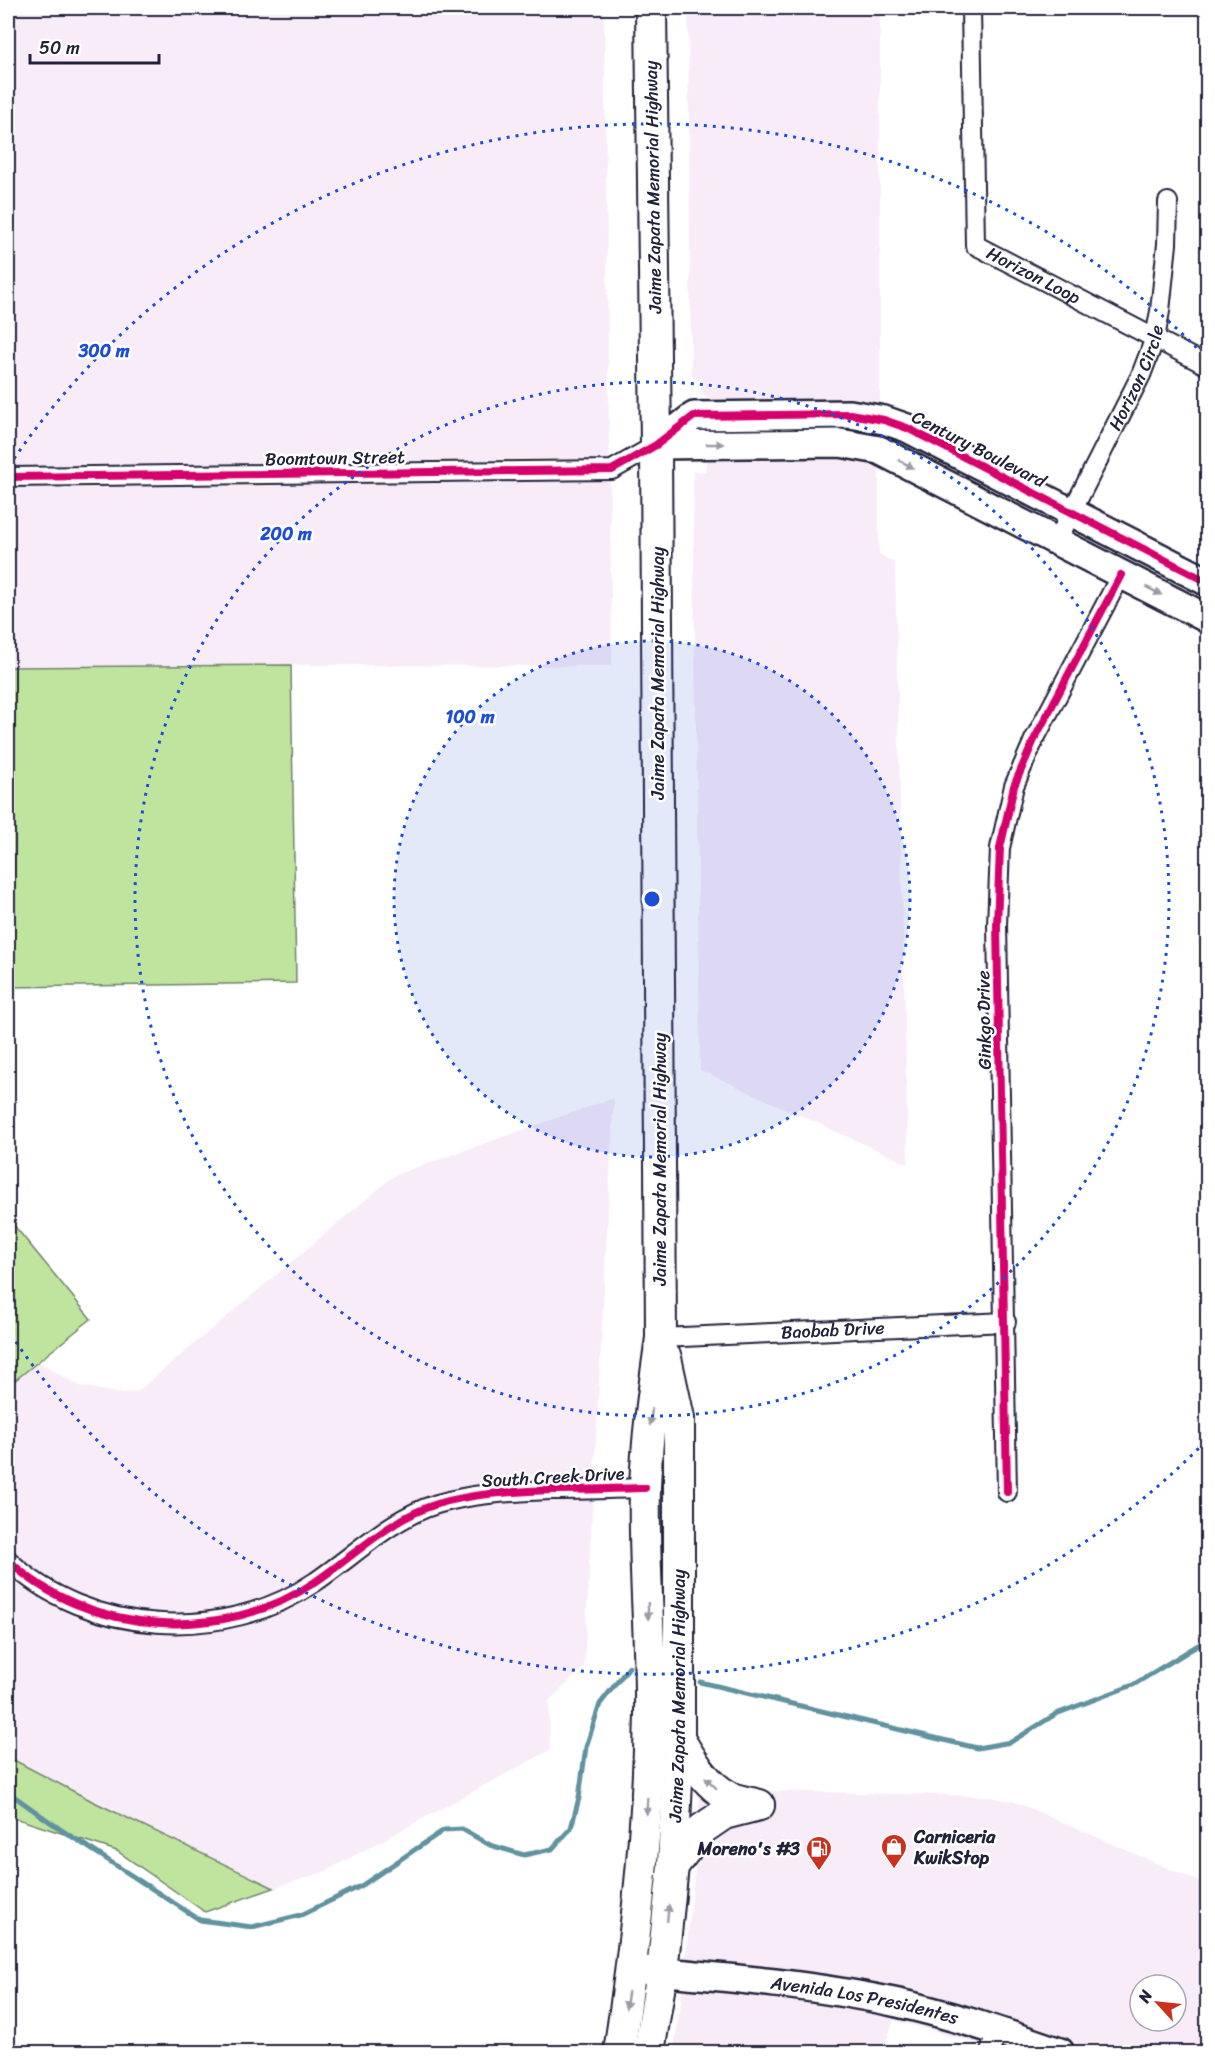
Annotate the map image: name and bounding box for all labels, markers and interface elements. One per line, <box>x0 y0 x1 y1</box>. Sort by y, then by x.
scale bar <box>30 27 159 65</box>
text: 50 m <box>39 32 80 64</box>
street label: Jaime Zapata Memorial Highway <box>635 60 671 315</box>
street label: Horizon Loop <box>981 238 1087 313</box>
street label: Horizon Circle <box>1099 322 1173 436</box>
text: 300 m <box>77 335 130 367</box>
street label: Century Boulevard <box>906 401 1053 497</box>
one-way arrow <box>705 439 724 449</box>
street label: Boomtown Street <box>265 441 405 475</box>
one-way arrow <box>898 459 915 469</box>
text: 200 m <box>259 518 312 550</box>
street label: Jaime Zapata Memorial Highway <box>642 546 674 800</box>
one-way arrow <box>1146 587 1163 596</box>
text: 100 m <box>446 701 495 733</box>
centre of rings <box>642 889 662 909</box>
street label: Ginkgo Drive <box>967 970 1001 1070</box>
street label: Jaime Zapata Memorial Highway <box>644 1032 676 1286</box>
street label: Baobab Drive <box>780 1312 885 1348</box>
one-way arrow <box>646 1407 655 1426</box>
street label: South Creek Drive <box>481 1457 626 1497</box>
street label: Jaime Zapata Memorial Highway <box>659 1569 695 1824</box>
one-way arrow <box>643 1602 653 1621</box>
one-way arrow <box>703 1776 718 1790</box>
one-way arrow <box>642 1797 651 1816</box>
place label: Carniceria KwikStop <box>913 1821 996 1874</box>
shop icon: Carniceria KwikStop <box>879 1832 909 1870</box>
place label: Moreno's #3 <box>697 1833 800 1865</box>
fuel station icon: Moreno's #3 <box>804 1834 834 1872</box>
one-way arrow <box>663 1904 673 1923</box>
street label: Avenida Los Presidentes <box>768 1967 963 2034</box>
north arrow <box>1128 1973 1188 2033</box>
text: N <box>1129 1984 1161 2009</box>
one-way arrow <box>622 1991 631 2010</box>

